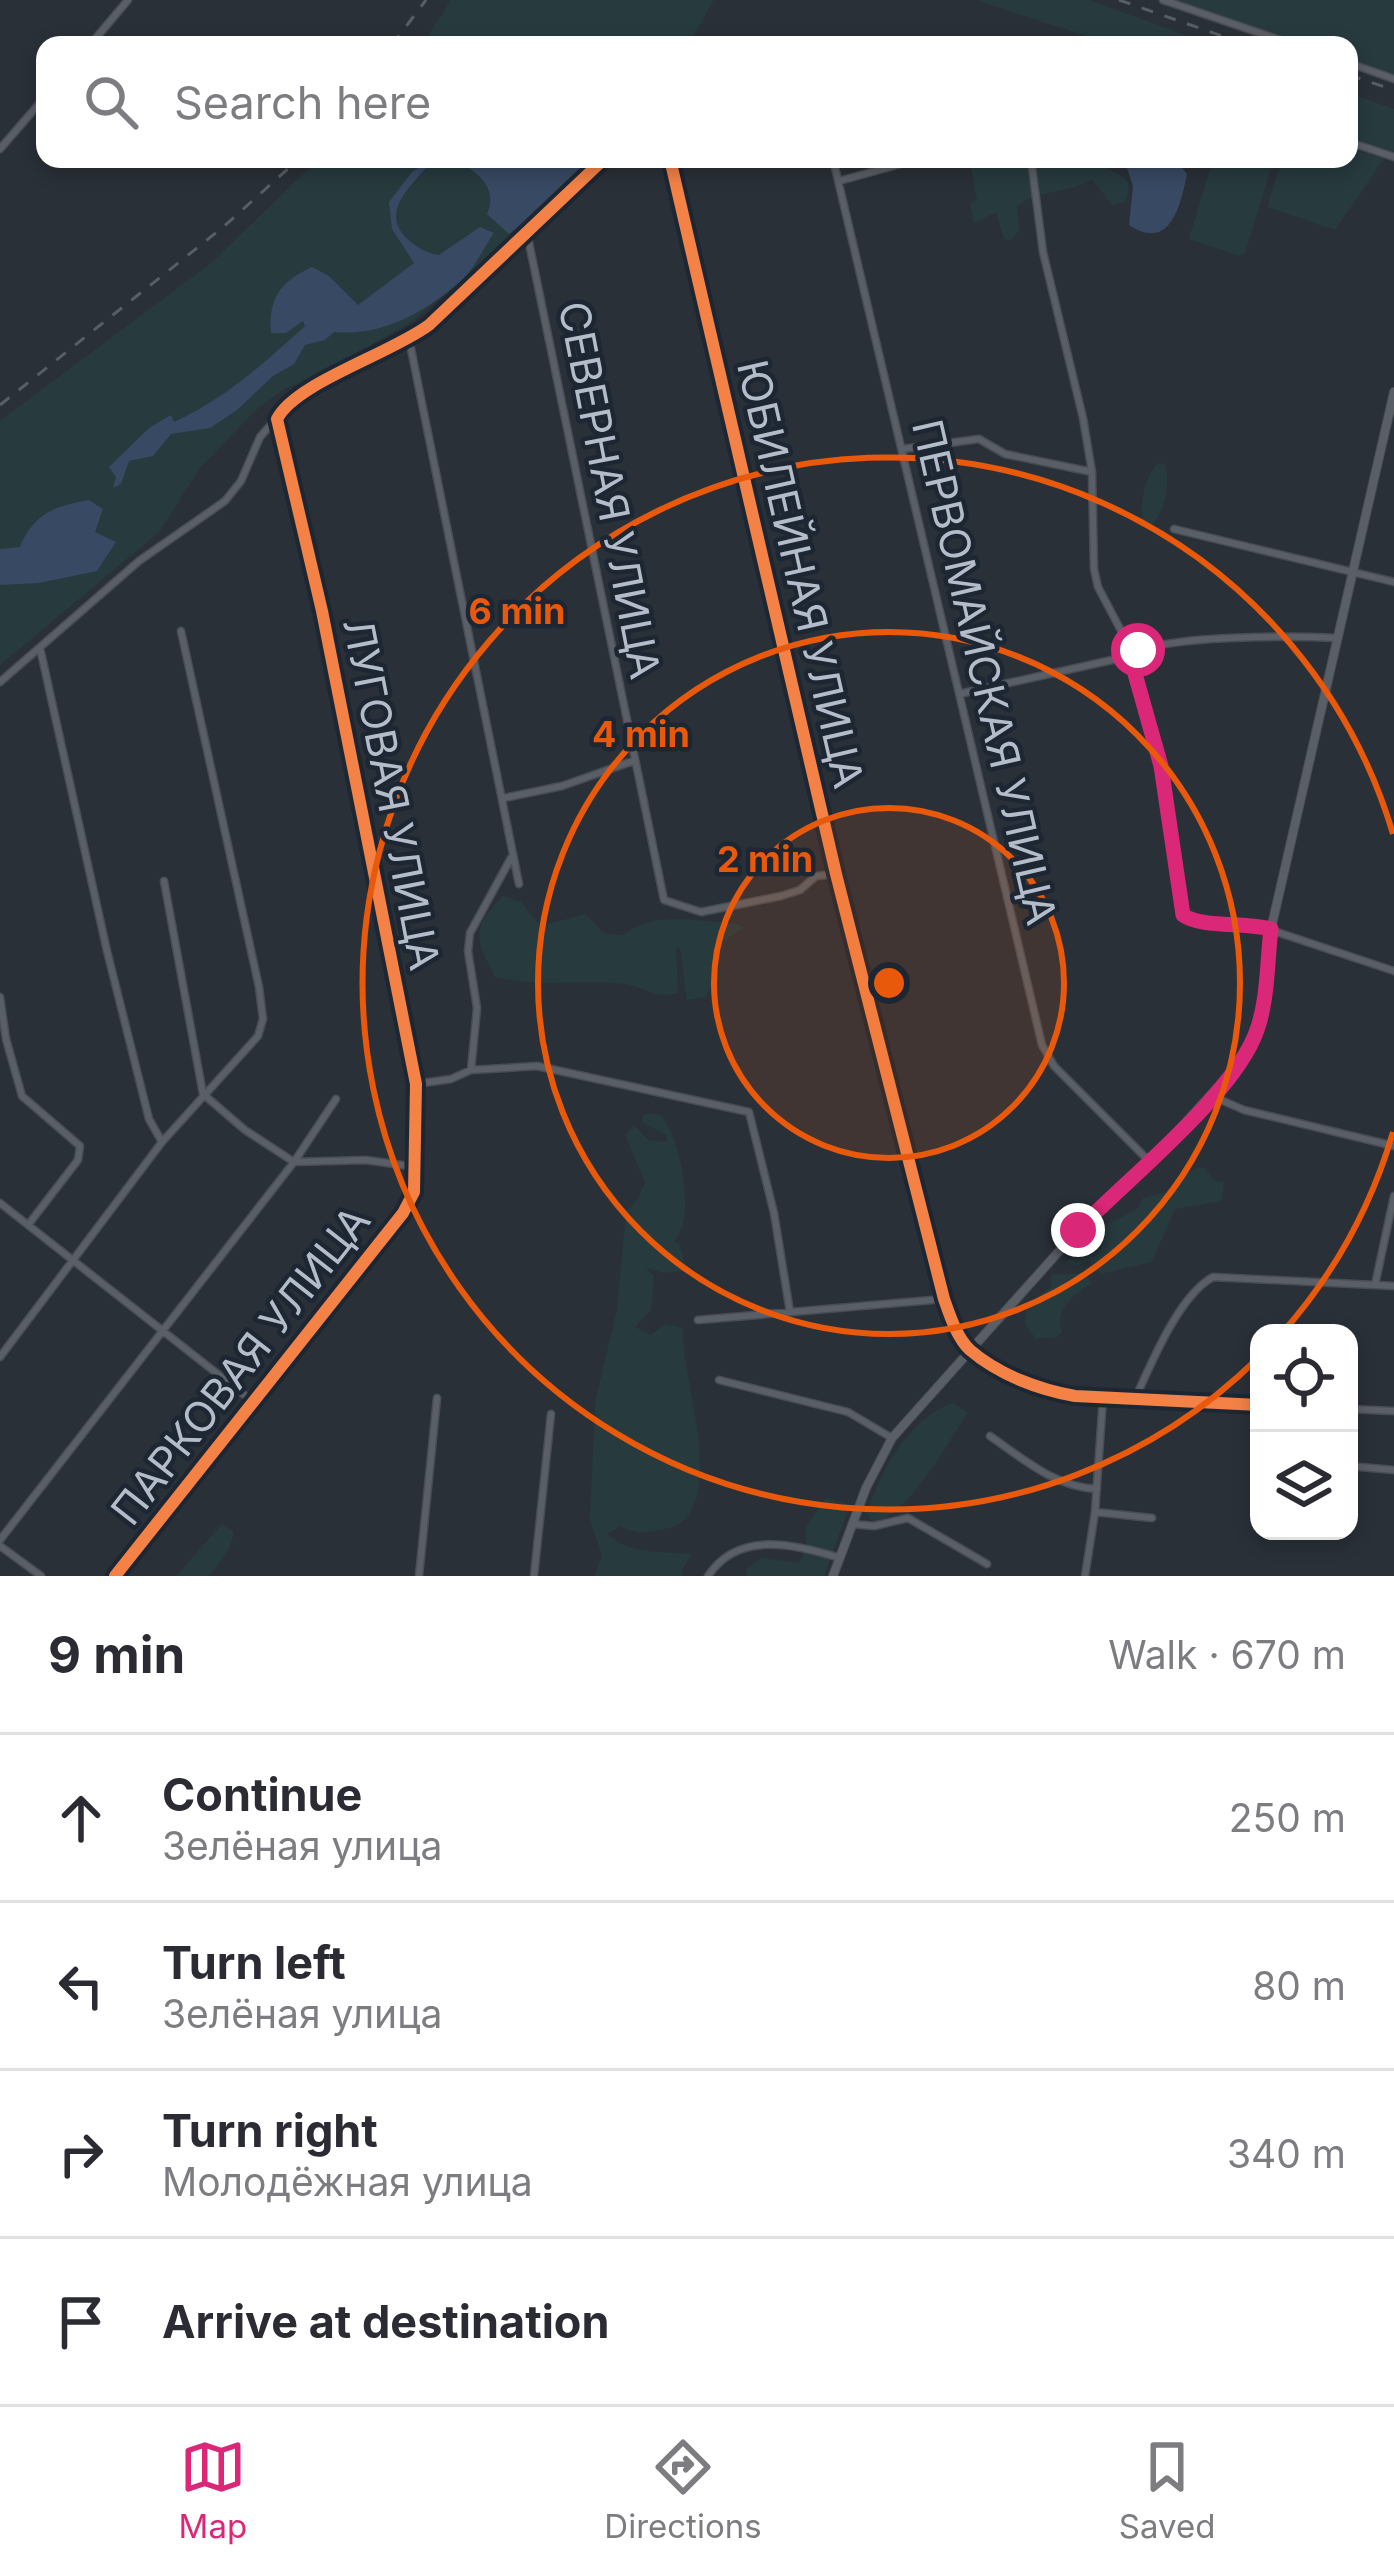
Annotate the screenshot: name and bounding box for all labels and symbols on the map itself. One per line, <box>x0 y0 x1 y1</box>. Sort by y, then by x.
street label: СЕВЕРНАЯ УЛИЦА <box>548 297 672 683</box>
street label: ЮБИЛЕЙНАЯ УЛИЦА <box>727 355 875 793</box>
street label: ПЕРВОМАЙСКАЯ УЛИЦА <box>902 414 1068 930</box>
text: 6 min <box>469 589 565 633</box>
street label: ЛУГОВАЯ УЛИЦА <box>333 614 451 974</box>
route start <box>1111 623 1165 677</box>
text: 4 min <box>592 712 690 756</box>
text: 2 min <box>717 837 813 881</box>
centre of rings <box>868 962 910 1004</box>
street label: ПАРКОВАЯ УЛИЦА <box>100 1196 380 1534</box>
route end <box>1051 1203 1105 1257</box>

